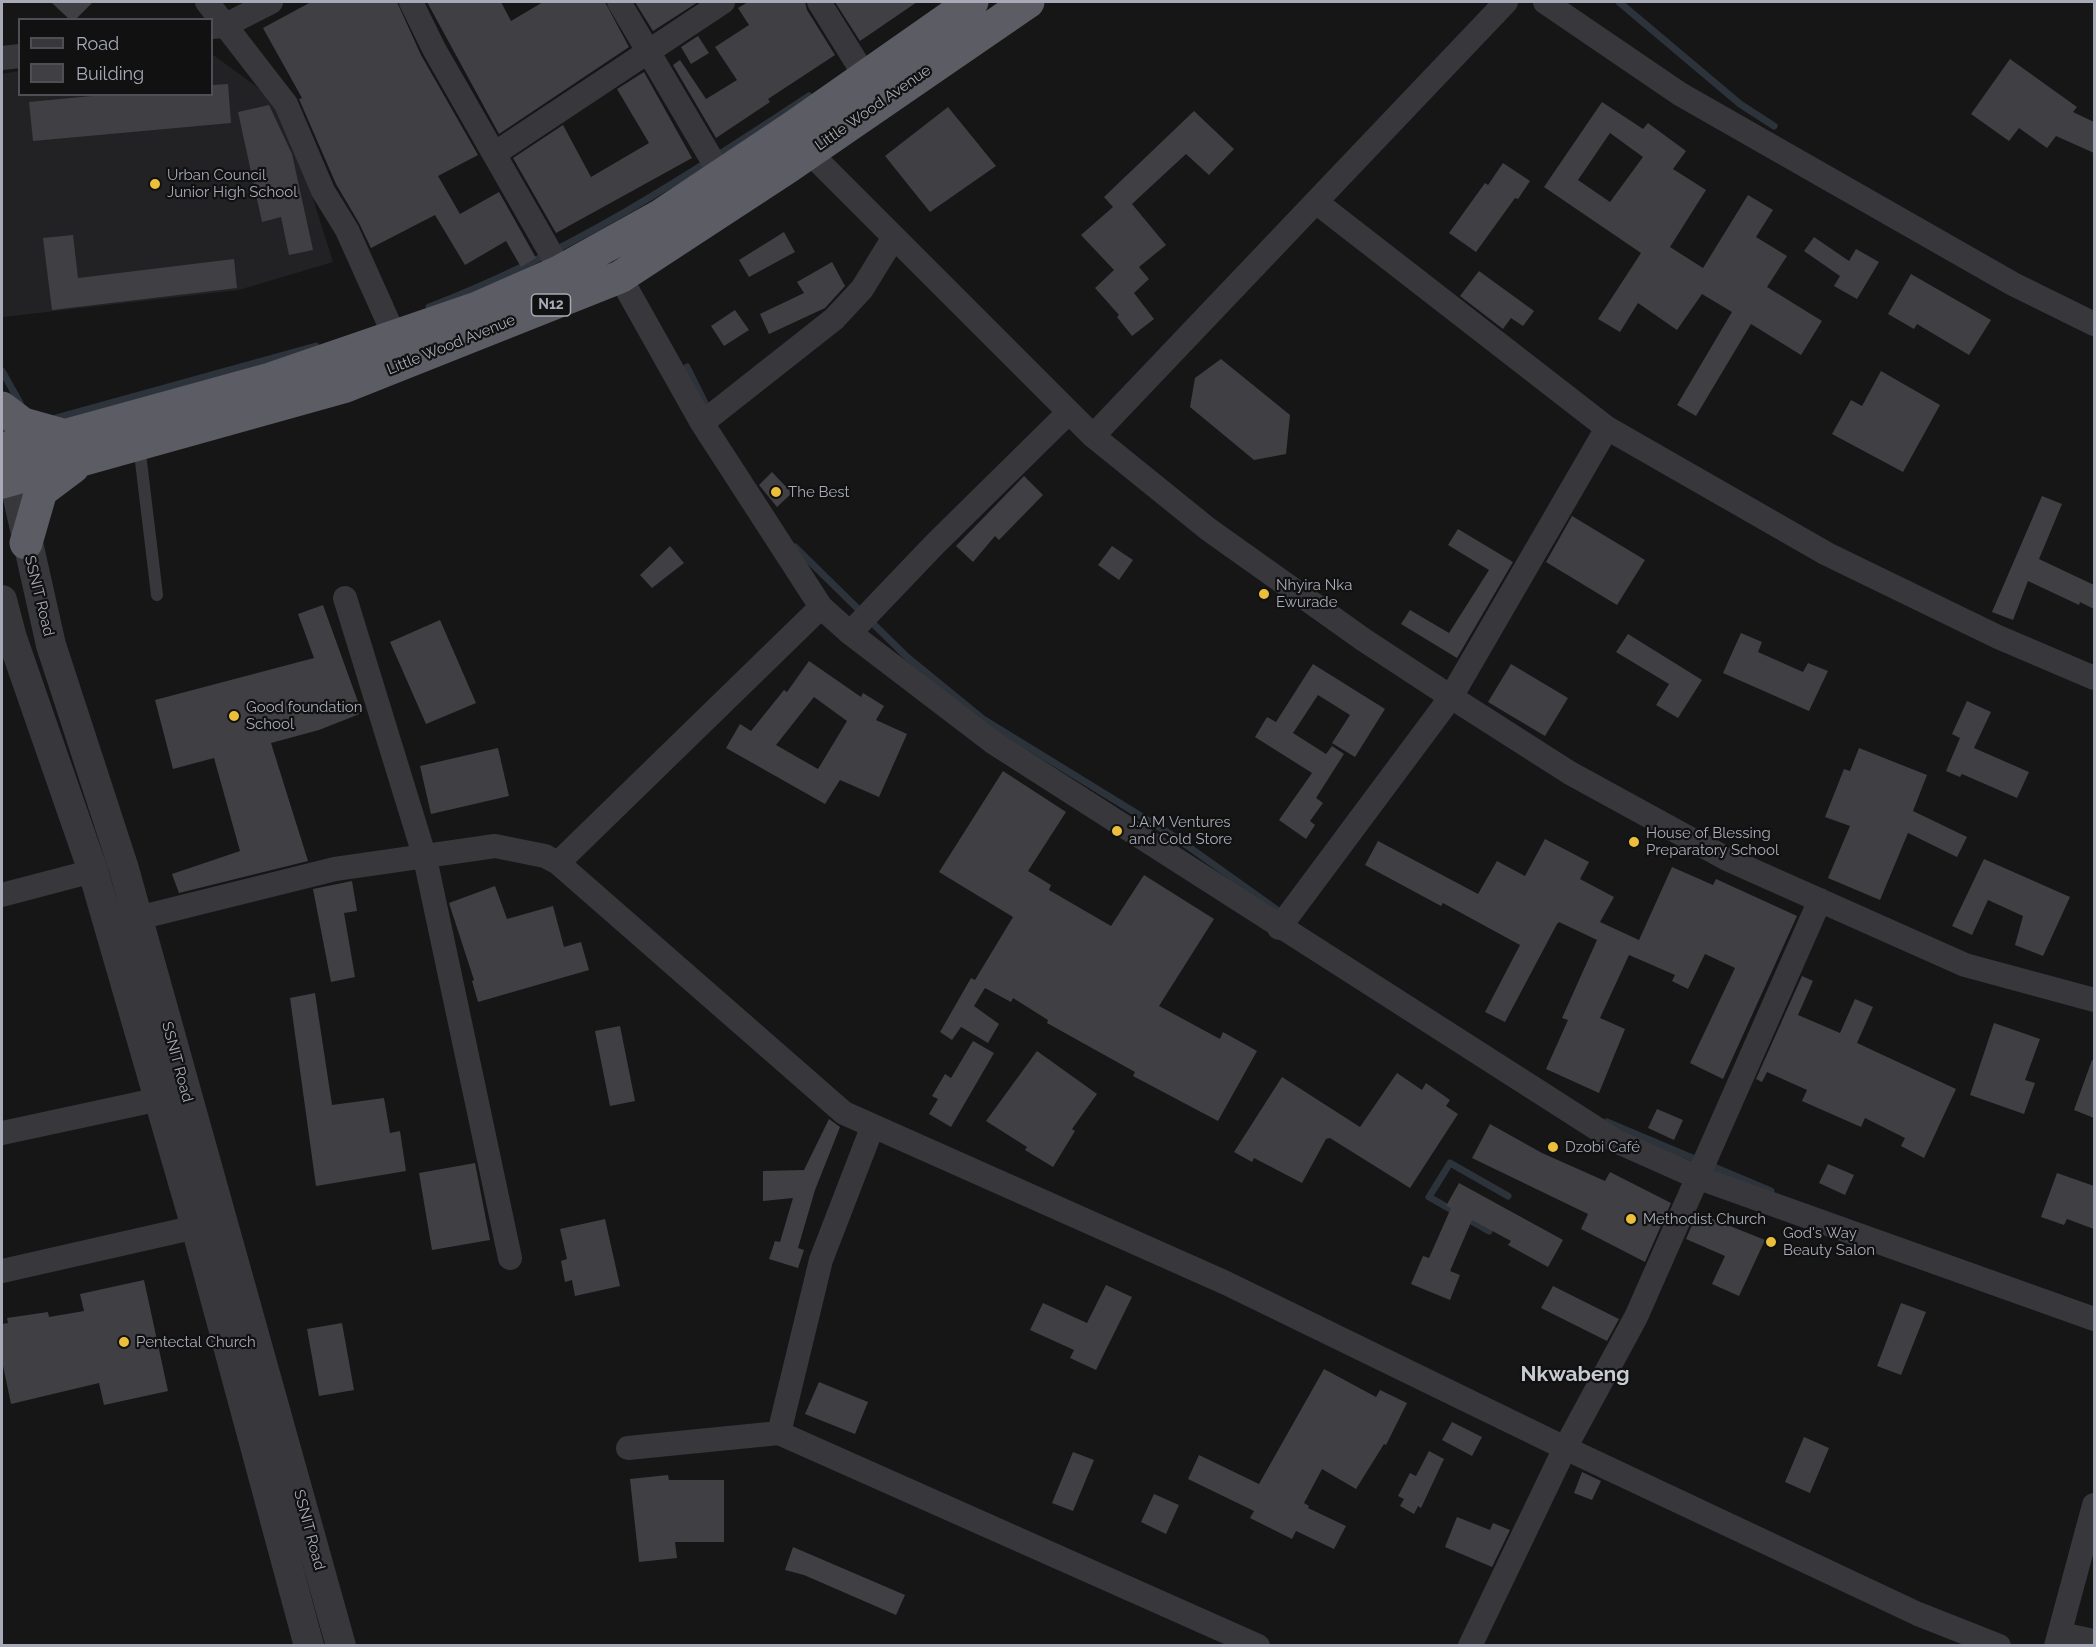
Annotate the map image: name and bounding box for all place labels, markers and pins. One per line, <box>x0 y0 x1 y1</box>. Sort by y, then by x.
place label: Urban Council Junior High School <box>167 166 297 201</box>
marker: Urban Council Junior High School <box>148 177 162 191</box>
place label: The Best <box>788 483 850 501</box>
marker: The Best <box>769 485 783 499</box>
place label: Nhyira Nka Ewurade <box>1276 576 1352 611</box>
marker: Nhyira Nka Ewurade <box>1257 587 1271 601</box>
place label: Good foundation School <box>246 698 362 733</box>
marker: Good foundation School <box>227 709 241 723</box>
place label: J.A.M Ventures and Cold Store <box>1129 813 1232 848</box>
marker: J.A.M Ventures and Cold Store <box>1110 824 1124 838</box>
place label: House of Blessing Preparatory School <box>1646 824 1779 859</box>
marker: House of Blessing Preparatory School <box>1627 835 1641 849</box>
place label: Dzobi Café <box>1565 1138 1640 1156</box>
marker: Dzobi Café <box>1546 1140 1560 1154</box>
place label: Methodist Church <box>1643 1210 1766 1228</box>
marker: Methodist Church <box>1624 1212 1638 1226</box>
place label: God's Way Beauty Salon <box>1783 1224 1875 1259</box>
marker: God's Way Beauty Salon <box>1764 1235 1778 1249</box>
place label: Pentectal Church <box>136 1333 256 1351</box>
marker: Pentectal Church <box>117 1335 131 1349</box>

